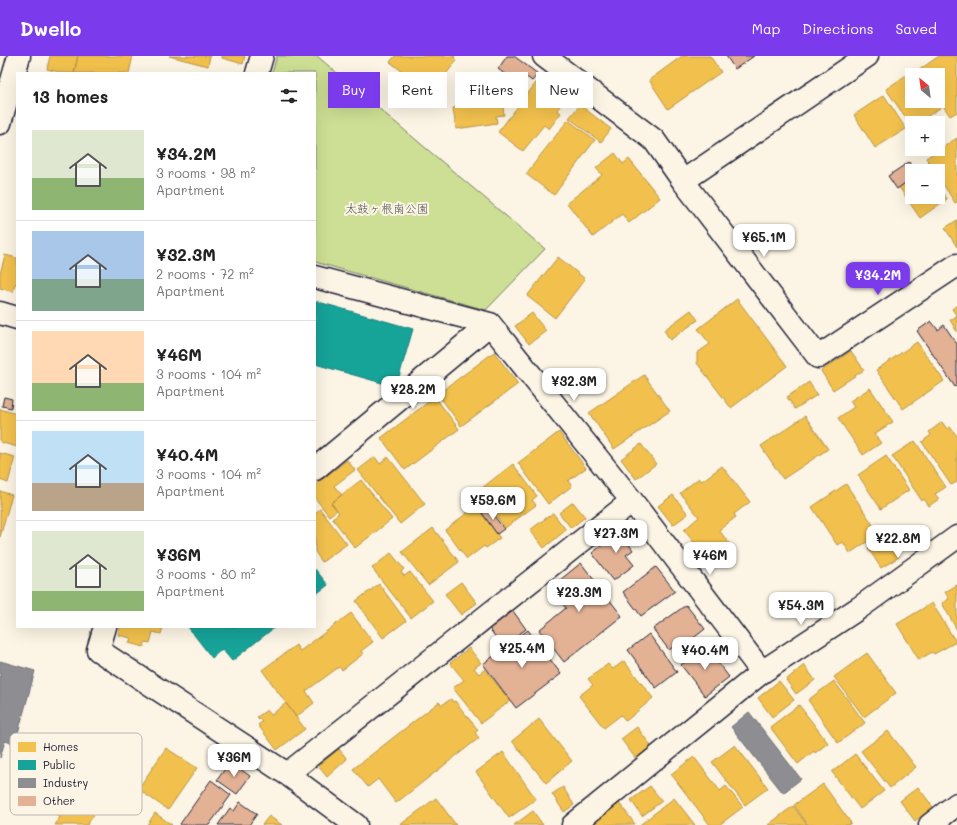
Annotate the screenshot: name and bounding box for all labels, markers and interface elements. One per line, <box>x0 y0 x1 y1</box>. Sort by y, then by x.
text: Dwello <box>20 16 81 41</box>
text: Map <box>752 19 780 38</box>
text: Directions <box>802 19 873 38</box>
text: Saved <box>895 19 937 38</box>
north arrow <box>905 68 945 108</box>
map controls <box>905 68 945 204</box>
chip: Buy <box>328 72 380 108</box>
chip: Rent <box>388 72 447 108</box>
chip: Filters <box>455 72 528 108</box>
chip: New <box>536 72 593 108</box>
text: 13 homes <box>32 85 108 107</box>
icon: filters <box>278 85 300 107</box>
button: + <box>905 116 945 156</box>
text: ¥34.2M <box>156 142 217 164</box>
icon: home <box>64 146 112 194</box>
text: 3 rooms · 98 m² <box>156 164 255 181</box>
button: − <box>905 164 945 204</box>
text: Apartment <box>156 181 225 198</box>
park label: 太鼓ヶ根南公園 <box>345 200 429 216</box>
pin: ¥65.1M <box>731 224 797 258</box>
text: ¥65.1M <box>742 228 786 245</box>
text: ¥32.3M <box>156 243 216 265</box>
icon: home <box>64 247 112 295</box>
pin: ¥34.2M <box>845 262 911 296</box>
text: 2 rooms · 72 m² <box>156 265 254 282</box>
text: ¥34.2M <box>855 266 901 283</box>
text: Apartment <box>156 282 225 299</box>
text: ¥46M <box>156 343 202 365</box>
icon: home <box>64 347 112 395</box>
text: 3 rooms · 104 m² <box>156 365 261 382</box>
pin: ¥32.3M <box>541 368 607 402</box>
text: ¥32.3M <box>551 372 597 389</box>
pin: ¥28.2M <box>380 376 446 410</box>
text: ¥28.2M <box>390 380 436 397</box>
text: Apartment <box>156 382 225 399</box>
text: ¥40.4M <box>156 443 219 465</box>
icon: home <box>64 447 112 495</box>
text: 3 rooms · 104 m² <box>156 465 261 482</box>
text: Apartment <box>156 482 225 499</box>
pin: ¥59.6M <box>460 487 526 521</box>
text: ¥59.6M <box>470 491 516 508</box>
pin: ¥27.3M <box>583 520 649 554</box>
text: ¥27.3M <box>593 524 639 541</box>
pin: ¥22.8M <box>865 525 931 559</box>
text: ¥22.8M <box>875 529 921 546</box>
pin: ¥46M <box>686 542 734 576</box>
text: ¥36M <box>156 543 201 565</box>
text: ¥46M <box>692 546 728 563</box>
icon: home <box>64 547 112 595</box>
text: 3 rooms · 80 m² <box>156 565 256 582</box>
pin: ¥23.3M <box>546 579 612 613</box>
text: Apartment <box>156 582 225 599</box>
text: ¥23.3M <box>556 583 602 600</box>
pin: ¥54.3M <box>768 592 834 626</box>
text: ¥54.3M <box>778 596 824 613</box>
pin: ¥25.4M <box>489 635 555 669</box>
pin: ¥40.4M <box>672 637 738 671</box>
text: ¥25.4M <box>499 639 545 656</box>
text: ¥40.4M <box>681 641 729 658</box>
legend <box>10 733 142 815</box>
text: Homes <box>43 739 78 754</box>
pin: ¥36M <box>210 744 258 778</box>
text: ¥36M <box>217 748 251 765</box>
text: Public <box>43 757 75 772</box>
text: Industry <box>43 775 89 790</box>
text: Other <box>43 793 75 808</box>

